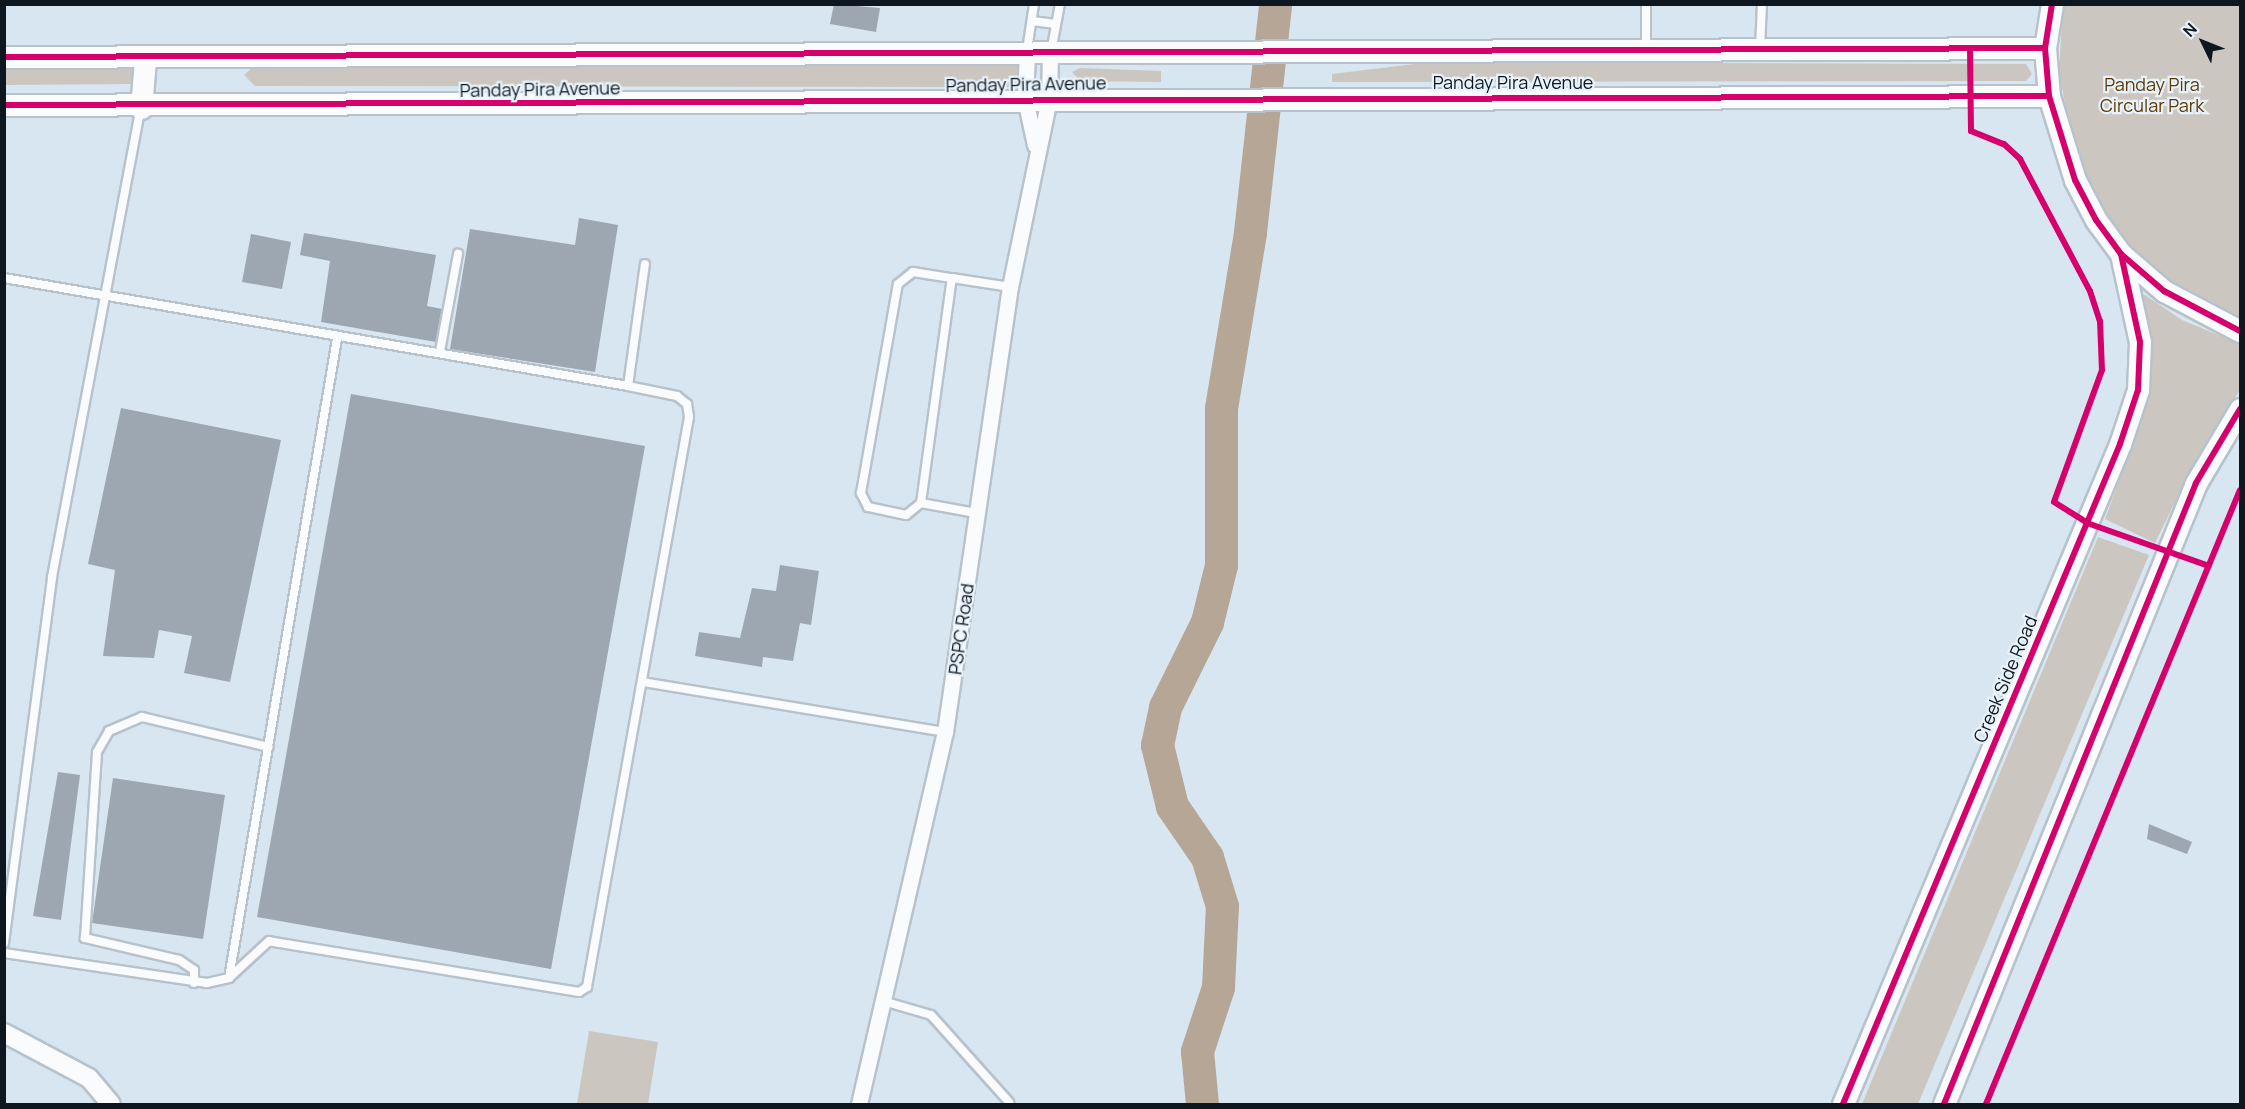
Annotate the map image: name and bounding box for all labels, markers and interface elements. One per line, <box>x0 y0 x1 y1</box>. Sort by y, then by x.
north arrow <box>2173 12 2233 72</box>
text: N <box>2178 18 2202 41</box>
street label: Panday Pira Avenue <box>1433 71 1593 93</box>
street label: Panday Pira Avenue <box>945 72 1107 96</box>
park label: Panday Pira Circular Park <box>2100 74 2204 116</box>
street label: Panday Pira Avenue <box>459 77 621 101</box>
street label: PSPC Road <box>944 582 978 676</box>
street label: Creek Side Road <box>1969 612 2041 746</box>

